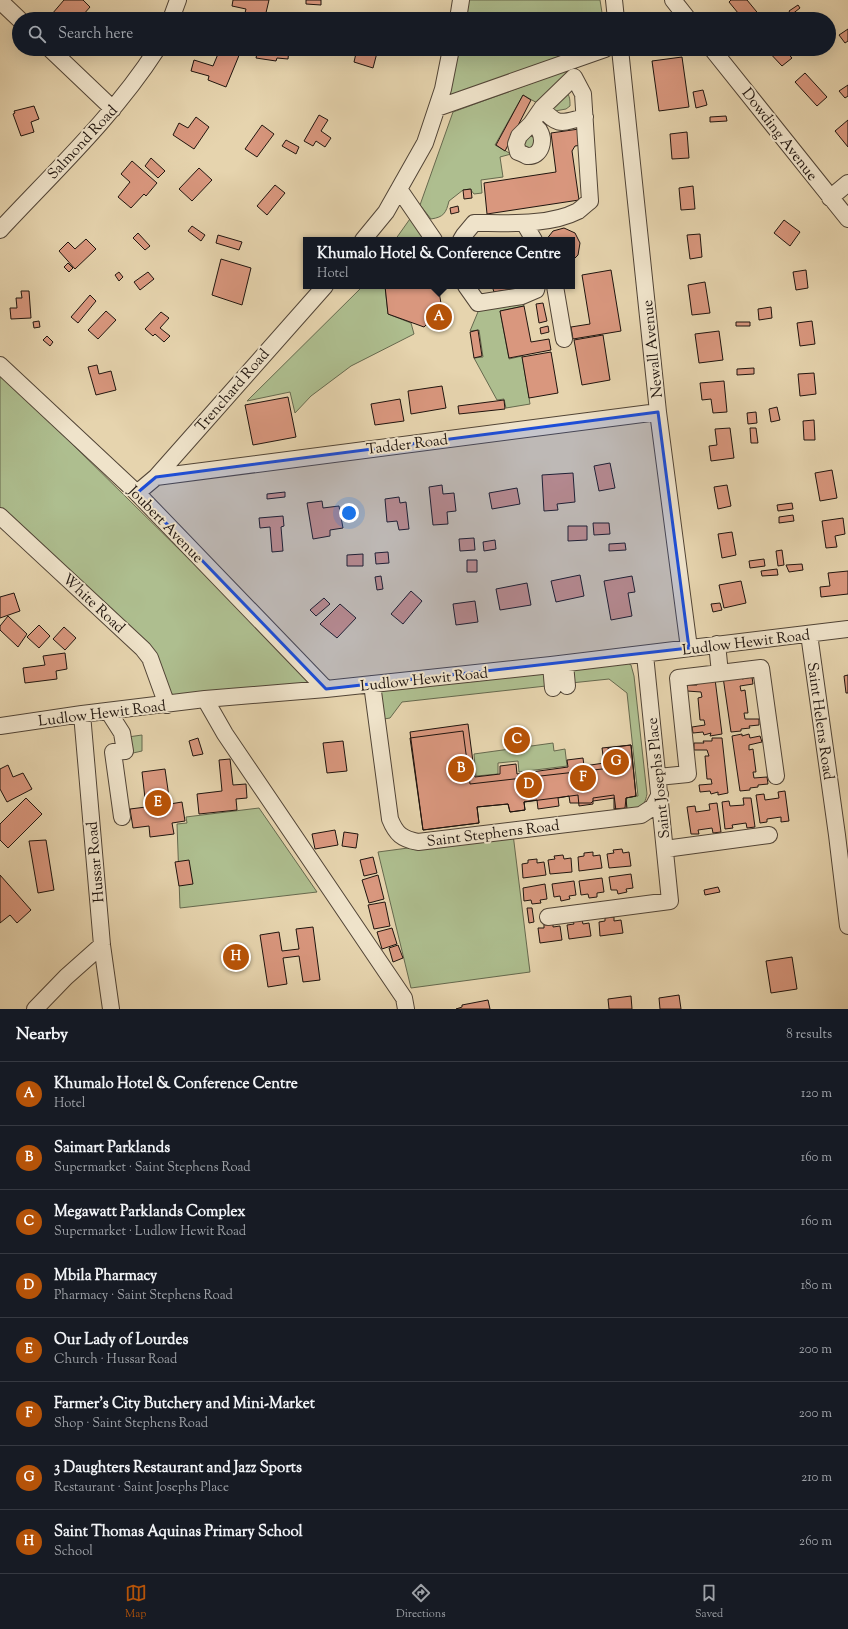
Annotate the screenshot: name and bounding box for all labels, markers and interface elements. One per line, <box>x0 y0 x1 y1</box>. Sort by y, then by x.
search box <box>12 12 836 56</box>
icon: search <box>26 23 48 45</box>
text: Search here <box>58 24 133 45</box>
street label: Dowding Avenue <box>736 84 822 186</box>
street label: Salmond Road <box>43 101 123 185</box>
popup <box>303 237 575 289</box>
text: Khumalo Hotel & Conference Centre <box>317 244 561 265</box>
text: Hotel <box>317 265 349 283</box>
street label: Newall Avenue <box>638 299 669 399</box>
pin: A <box>426 302 452 332</box>
street label: Trenchard Road <box>191 345 275 437</box>
street label: Tadder Road <box>365 430 450 461</box>
street label: Joubert Avenue <box>122 481 207 568</box>
your location <box>339 503 359 523</box>
street label: White Road <box>57 570 129 639</box>
street label: Ludlow Hewit Road <box>681 625 812 662</box>
street label: Saint Helens Road <box>801 661 838 782</box>
street label: Ludlow Hewit Road <box>359 663 490 698</box>
street label: Ludlow Hewit Road <box>37 696 168 733</box>
street label: Saint Josephs Place <box>643 716 676 839</box>
pin: C <box>504 725 530 755</box>
pin: G <box>603 747 629 777</box>
pin: B <box>448 754 474 784</box>
pin: F <box>570 763 596 793</box>
pin: D <box>516 770 542 800</box>
pin: E <box>145 788 171 818</box>
street label: Saint Stephens Road <box>426 816 561 853</box>
street label: Hussar Road <box>82 820 111 903</box>
pin: H <box>223 942 249 972</box>
text: Nearby <box>16 1023 68 1047</box>
text: 8 results <box>786 1026 832 1044</box>
text: Khumalo Hotel & Conference Centre <box>54 1074 298 1095</box>
text: A <box>24 1085 34 1103</box>
text: 120 m <box>801 1085 832 1103</box>
text: Hotel <box>54 1095 85 1113</box>
text: Saimart Parklands <box>54 1138 170 1159</box>
text: B <box>25 1149 33 1167</box>
text: 160 m <box>801 1149 832 1167</box>
text: Supermarket · Saint Stephens Road <box>54 1159 251 1177</box>
text: Megawatt Parklands Complex <box>54 1202 246 1223</box>
text: C <box>24 1213 34 1231</box>
text: 160 m <box>801 1213 832 1231</box>
text: Supermarket · Ludlow Hewit Road <box>54 1223 246 1241</box>
text: Mbila Pharmacy <box>54 1266 157 1287</box>
text: D <box>24 1277 34 1295</box>
text: 180 m <box>801 1277 832 1295</box>
text: Pharmacy · Saint Stephens Road <box>54 1287 233 1305</box>
text: Our Lady of Lourdes <box>54 1330 188 1351</box>
text: E <box>25 1341 33 1359</box>
text: 200 m <box>799 1341 832 1359</box>
text: Church · Hussar Road <box>54 1351 177 1369</box>
text: Farmer's City Butchery and Mini-Market <box>54 1394 315 1415</box>
text: F <box>25 1405 33 1423</box>
text: 200 m <box>799 1405 832 1423</box>
text: Shop · Saint Stephens Road <box>54 1415 208 1433</box>
text: 3 Daughters Restaurant and Jazz Sports <box>54 1458 302 1479</box>
text: G <box>24 1469 34 1487</box>
text: 210 m <box>801 1469 832 1487</box>
text: Restaurant · Saint Josephs Place <box>54 1479 229 1497</box>
text: Saint Thomas Aquinas Primary School <box>54 1522 303 1543</box>
text: H <box>24 1533 34 1551</box>
text: 260 m <box>799 1533 832 1551</box>
text: School <box>54 1543 93 1561</box>
tab: Map <box>125 1582 147 1622</box>
tab: Directions <box>396 1582 446 1622</box>
tab: Saved <box>695 1582 723 1622</box>

